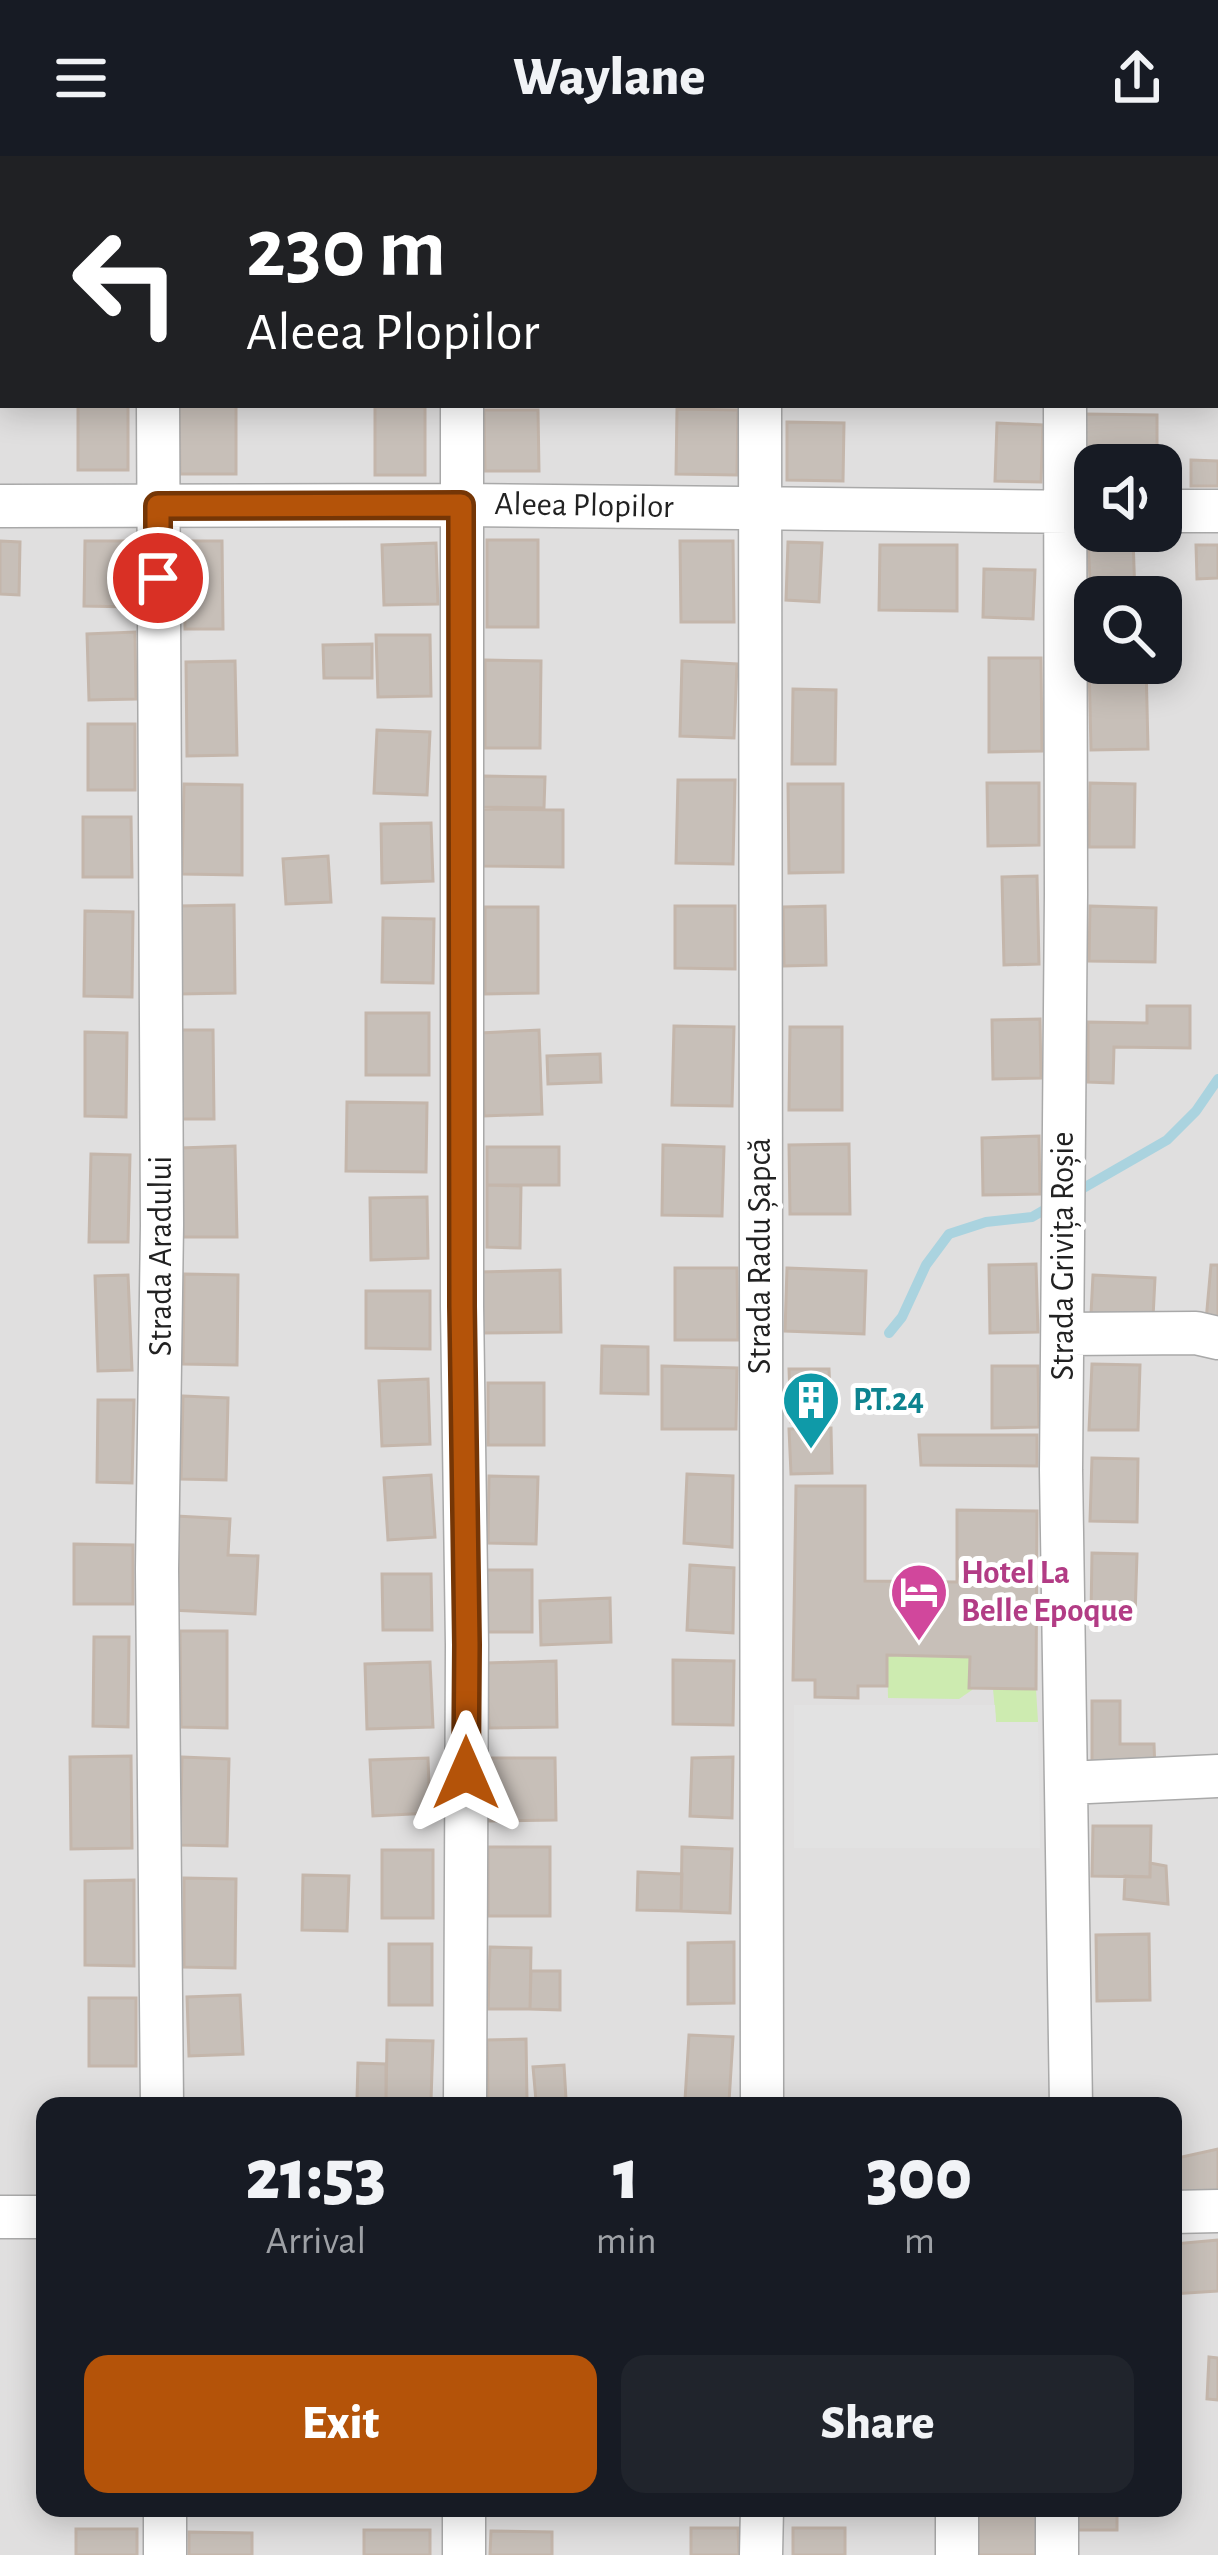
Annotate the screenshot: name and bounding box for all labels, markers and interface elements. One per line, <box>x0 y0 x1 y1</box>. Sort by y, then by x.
icon: menu <box>48 45 114 111</box>
icon: share <box>1104 45 1170 111</box>
text: Waylane <box>513 51 705 105</box>
icon: left <box>48 204 204 360</box>
text: 230 m <box>246 208 446 292</box>
text: Aleea Plopilor <box>246 306 539 360</box>
map controls <box>1074 444 1182 684</box>
button: sound <box>1074 444 1182 552</box>
street label: Aleea Plopilor <box>494 488 674 524</box>
pin <box>107 527 209 629</box>
icon: arrive <box>125 545 191 611</box>
button: search <box>1074 576 1182 684</box>
street label: Strada Grivița Roșie <box>1047 1131 1082 1381</box>
street label: Strada Radu Șapcă <box>744 1138 779 1374</box>
street label: Strada Aradului <box>145 1156 178 1356</box>
building icon: P.T.24 <box>780 1369 842 1451</box>
place label: P.T.24 <box>853 1384 924 1417</box>
place label: Hotel La Belle Epoque <box>961 1557 1133 1628</box>
hotel icon: Hotel La Belle Epoque <box>888 1561 950 1643</box>
position arrow <box>403 1710 529 1836</box>
text: 21:53 <box>246 2140 386 2212</box>
text: 1 <box>613 2140 639 2212</box>
text: 300 <box>866 2140 972 2212</box>
text: Arrival <box>266 2222 366 2261</box>
text: min <box>596 2222 657 2261</box>
text: m <box>904 2222 935 2261</box>
button: Exit <box>84 2355 597 2493</box>
button: Share <box>621 2355 1134 2493</box>

